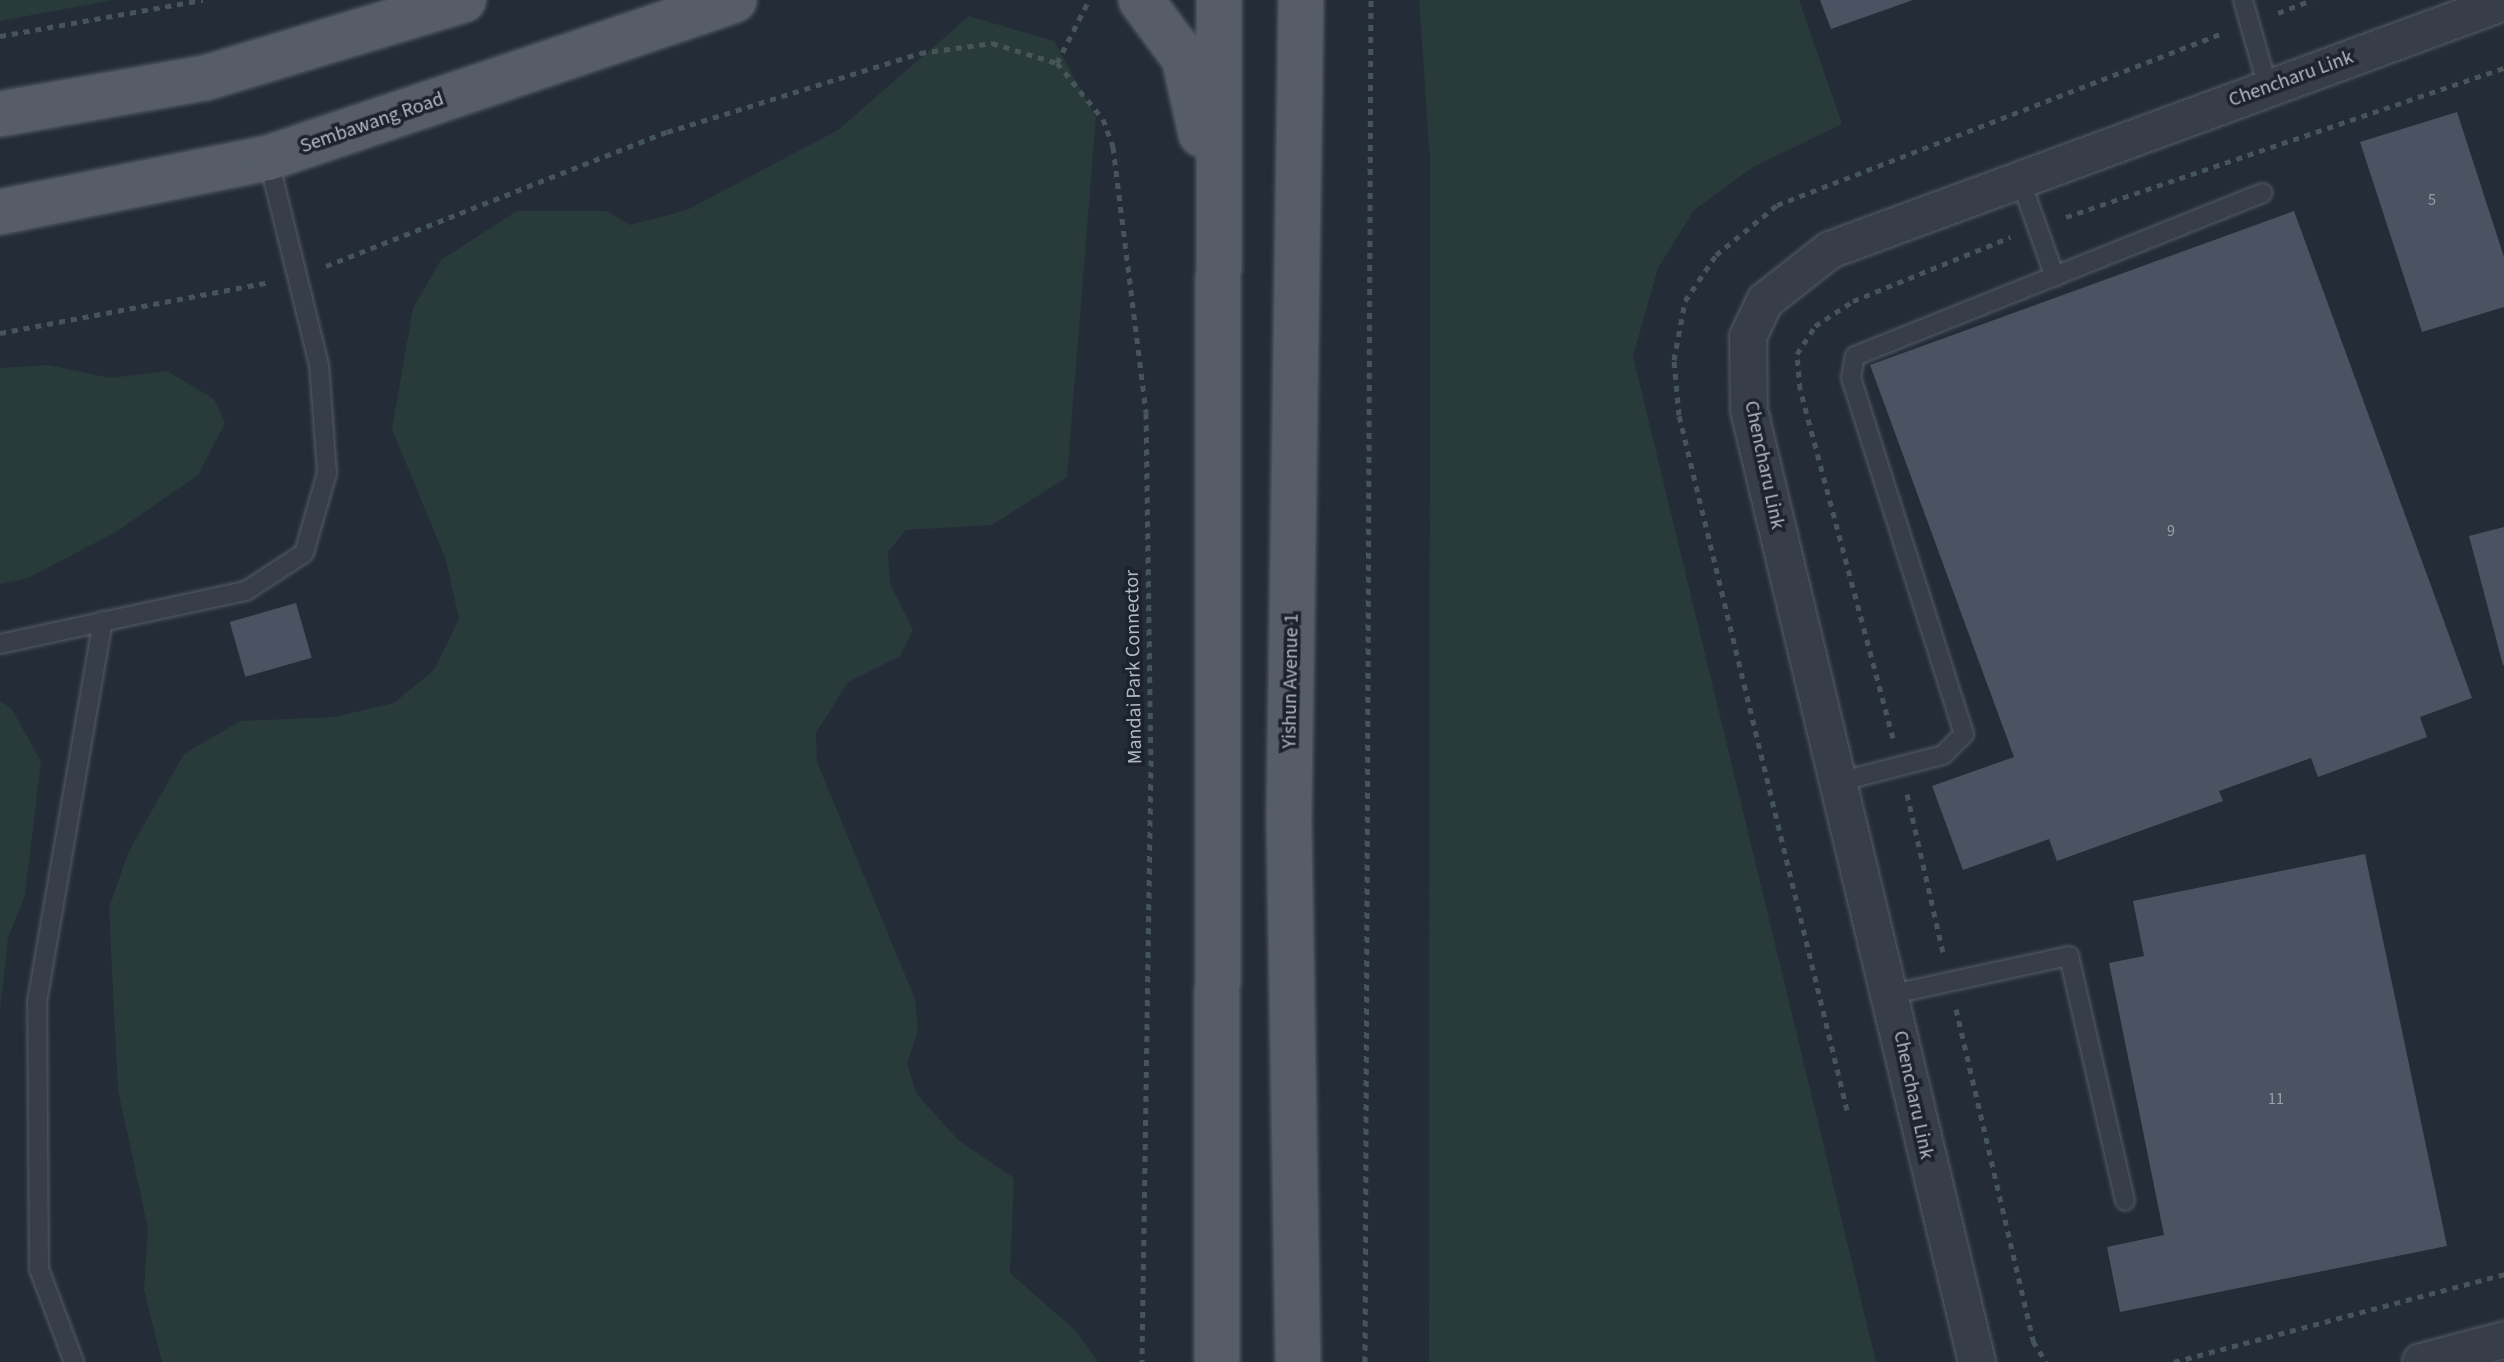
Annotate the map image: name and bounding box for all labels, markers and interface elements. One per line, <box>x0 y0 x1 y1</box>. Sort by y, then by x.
street label: Chencharu Link <box>2226 45 2356 113</box>
street label: Sembawang Road <box>297 87 447 159</box>
house number: 5 <box>2428 190 2436 210</box>
street label: Chencharu Link <box>1739 399 1789 531</box>
house number: 9 <box>2167 521 2175 541</box>
street label: Mandai Park Connector <box>1120 570 1148 764</box>
street label: Yishun Avenue 1 <box>1278 613 1304 749</box>
street label: Chencharu Link <box>1888 1029 1938 1161</box>
house number: 11 <box>2268 1089 2284 1109</box>

